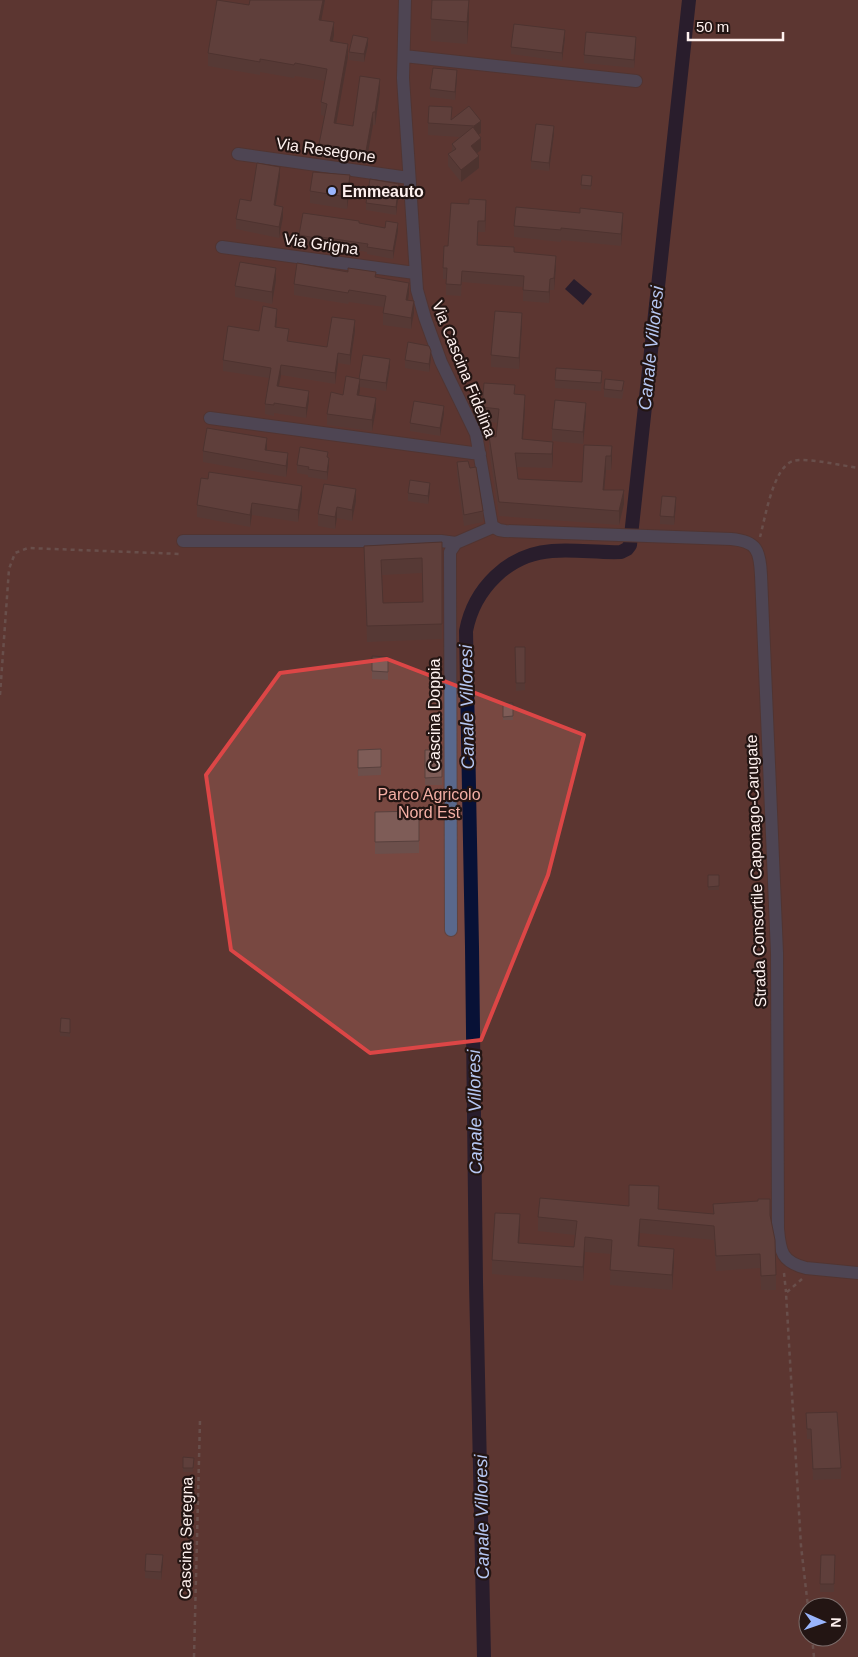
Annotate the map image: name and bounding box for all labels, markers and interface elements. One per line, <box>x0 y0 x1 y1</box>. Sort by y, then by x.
scale bar <box>688 10 783 42</box>
text: 50 m <box>696 18 729 35</box>
street label: Via Resegone <box>275 135 377 165</box>
place label: Emmeauto <box>342 183 424 200</box>
marker: Emmeauto <box>326 185 338 197</box>
street label: Via Grigna <box>283 230 360 258</box>
water label: Canale Villoresi <box>635 284 668 411</box>
street label: Via Cascina Fidelina <box>429 298 499 440</box>
water label: Canale Villoresi <box>456 643 478 770</box>
street label: Cascina Doppia <box>426 658 443 771</box>
street label: Strada Consortile Caponago-Carugate <box>743 734 769 1008</box>
park label: Parco Agricolo Nord Est <box>377 786 481 821</box>
water label: Canale Villoresi <box>464 1048 486 1175</box>
water label: Canale Villoresi <box>471 1453 493 1580</box>
street label: Cascina Seregna <box>176 1476 196 1600</box>
north arrow <box>798 1597 848 1647</box>
text: N <box>828 1617 844 1628</box>

